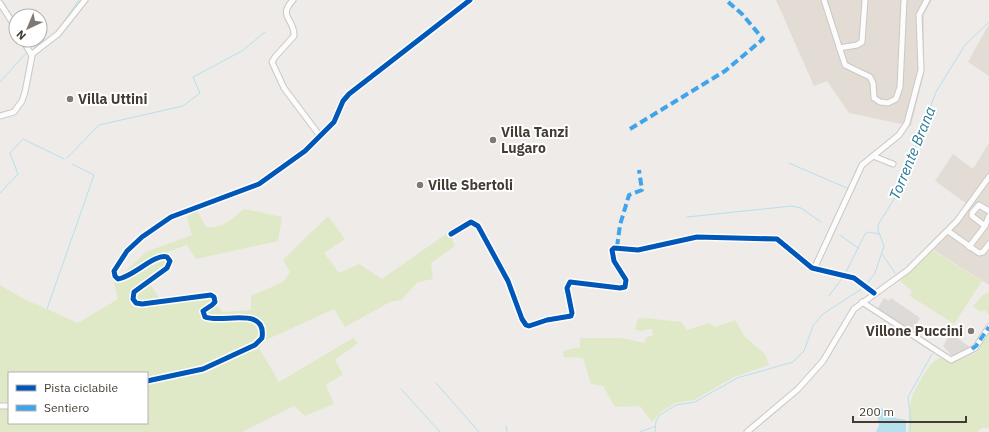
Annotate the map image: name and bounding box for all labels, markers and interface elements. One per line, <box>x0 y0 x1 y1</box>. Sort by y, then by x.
north arrow <box>8 8 48 48</box>
text: N <box>13 27 29 43</box>
place label: Villa Uttini <box>78 90 147 108</box>
marker: Villa Uttini <box>65 94 75 104</box>
water label: Torrente Brana <box>885 103 939 203</box>
place label: Villa Tanzi Lugaro <box>501 123 569 157</box>
marker: Villa Tanzi Lugaro <box>488 135 498 145</box>
place label: Ville Sbertoli <box>428 176 513 194</box>
marker: Ville Sbertoli <box>415 180 425 190</box>
place label: Villone Puccini <box>866 322 963 340</box>
marker: Villone Puccini <box>966 326 976 336</box>
legend <box>8 372 148 424</box>
text: Pista ciclabile <box>44 380 118 395</box>
scale bar <box>853 398 966 424</box>
text: Sentiero <box>44 400 90 415</box>
text: 200 m <box>859 404 894 419</box>

